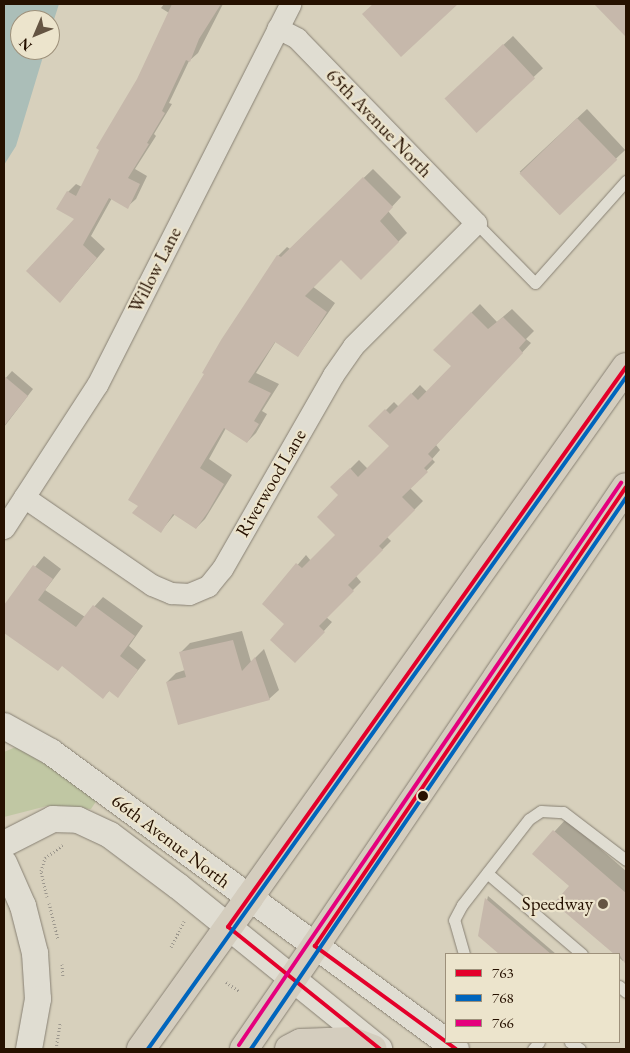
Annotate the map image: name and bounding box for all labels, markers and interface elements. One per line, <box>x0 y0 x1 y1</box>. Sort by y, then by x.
north arrow <box>10 10 60 60</box>
text: N <box>15 35 35 55</box>
street label: 65th Avenue North <box>321 64 437 182</box>
street label: Willow Lane <box>124 223 186 317</box>
street label: Riverwood Lane <box>231 425 311 541</box>
street label: 66th Avenue North <box>107 789 235 893</box>
unlabelled marker <box>418 791 428 801</box>
place label: Speedway <box>522 893 593 915</box>
marker: Speedway <box>597 898 609 910</box>
legend <box>445 953 620 1043</box>
text: 763 <box>492 963 514 982</box>
text: 768 <box>492 988 514 1007</box>
text: 766 <box>492 1013 514 1032</box>

